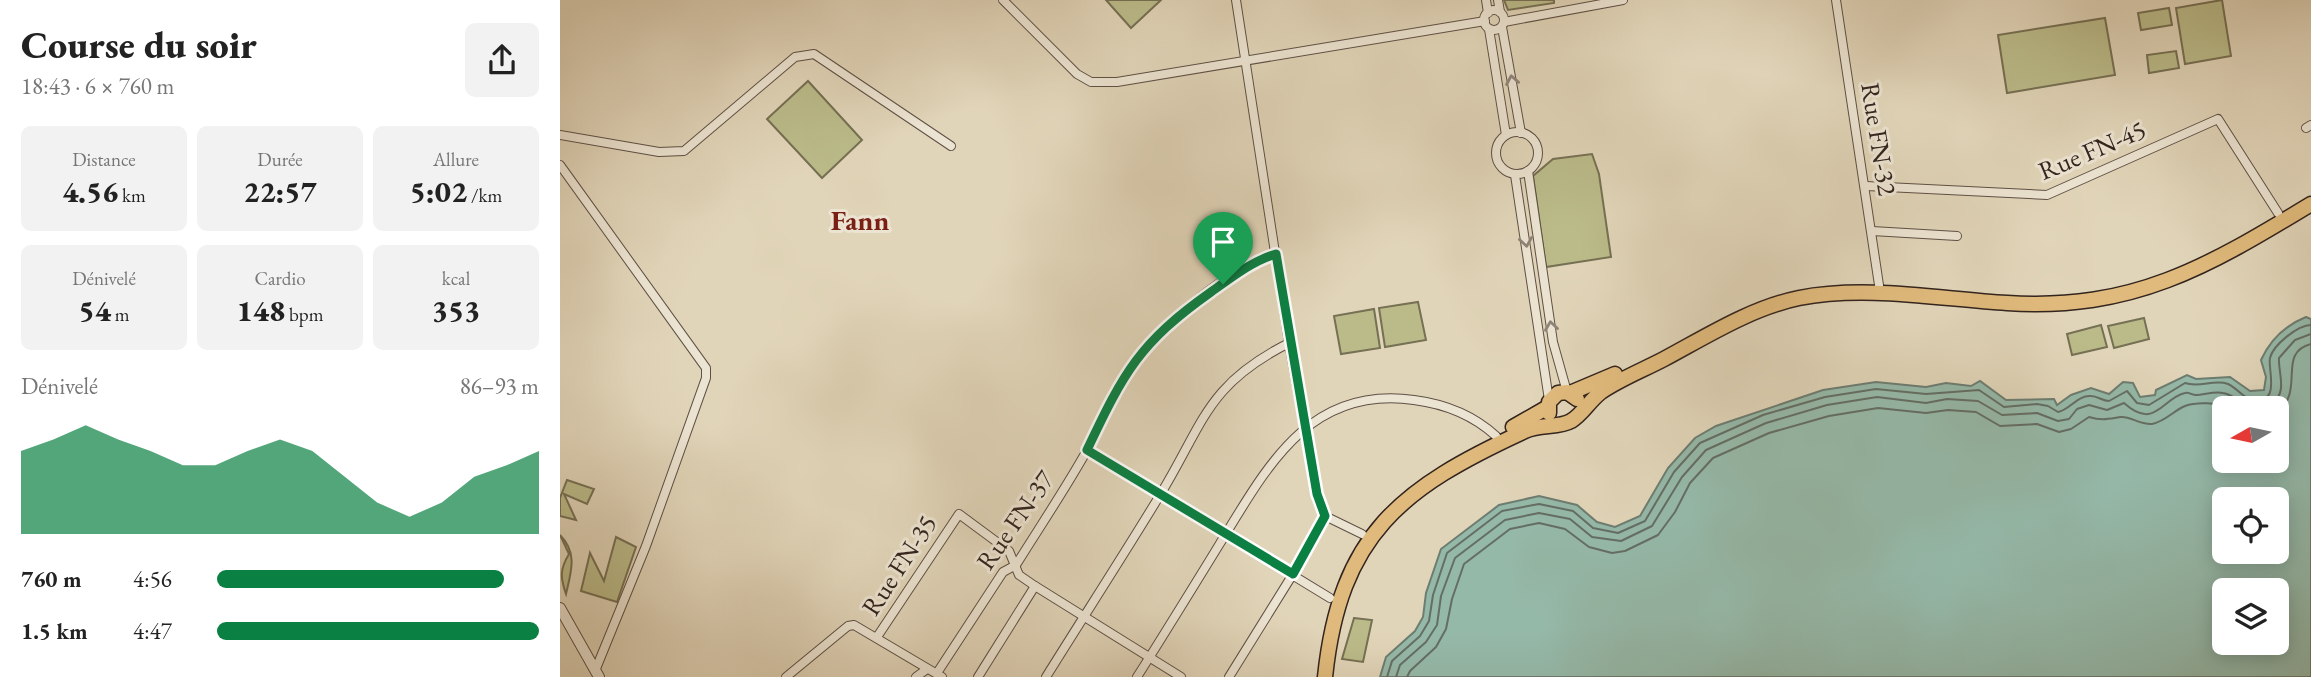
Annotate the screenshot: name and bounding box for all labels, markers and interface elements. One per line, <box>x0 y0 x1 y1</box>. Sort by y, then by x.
text: Course du soir <box>21 20 257 69</box>
button: share <box>465 23 539 97</box>
text: 18:43 · 6 × 760 m <box>21 71 174 101</box>
one-way arrow <box>1505 74 1520 86</box>
street label: Rue FN-32 <box>1853 80 1905 198</box>
street label: Rue FN-45 <box>2033 112 2151 188</box>
text: Distance <box>72 147 136 172</box>
text: Durée <box>257 147 303 172</box>
text: Allure <box>433 147 479 172</box>
text: 4.56 <box>62 172 118 211</box>
text: 22:57 <box>243 172 317 211</box>
text: 5:02 <box>410 172 467 211</box>
text: km <box>118 183 146 208</box>
text: /km <box>467 183 502 208</box>
district label: Fann <box>831 202 889 238</box>
pin <box>1193 212 1253 284</box>
icon: arrive <box>1204 223 1242 261</box>
one-way arrow <box>1518 236 1533 248</box>
text: Dénivelé <box>72 266 136 291</box>
text: Cardio <box>254 266 306 291</box>
text: kcal <box>442 266 470 291</box>
text: 54 <box>79 291 111 330</box>
text: 148 <box>237 291 285 330</box>
text: 353 <box>432 291 480 330</box>
text: m <box>111 302 130 327</box>
text: bpm <box>285 302 323 327</box>
one-way arrow <box>1544 320 1559 331</box>
text: Dénivelé <box>21 371 98 401</box>
text: 86–93 m <box>460 371 539 401</box>
north arrow <box>2212 396 2289 472</box>
map controls <box>2212 396 2289 655</box>
street label: Rue FN-37 <box>969 463 1062 576</box>
button: locate <box>2212 487 2289 564</box>
street label: Rue FN-35 <box>854 508 944 622</box>
text: 760 m <box>21 564 82 594</box>
text: 4:56 <box>133 564 172 594</box>
button: layers <box>2212 578 2289 655</box>
text: 1.5 km <box>21 616 88 646</box>
text: 4:47 <box>133 616 172 646</box>

